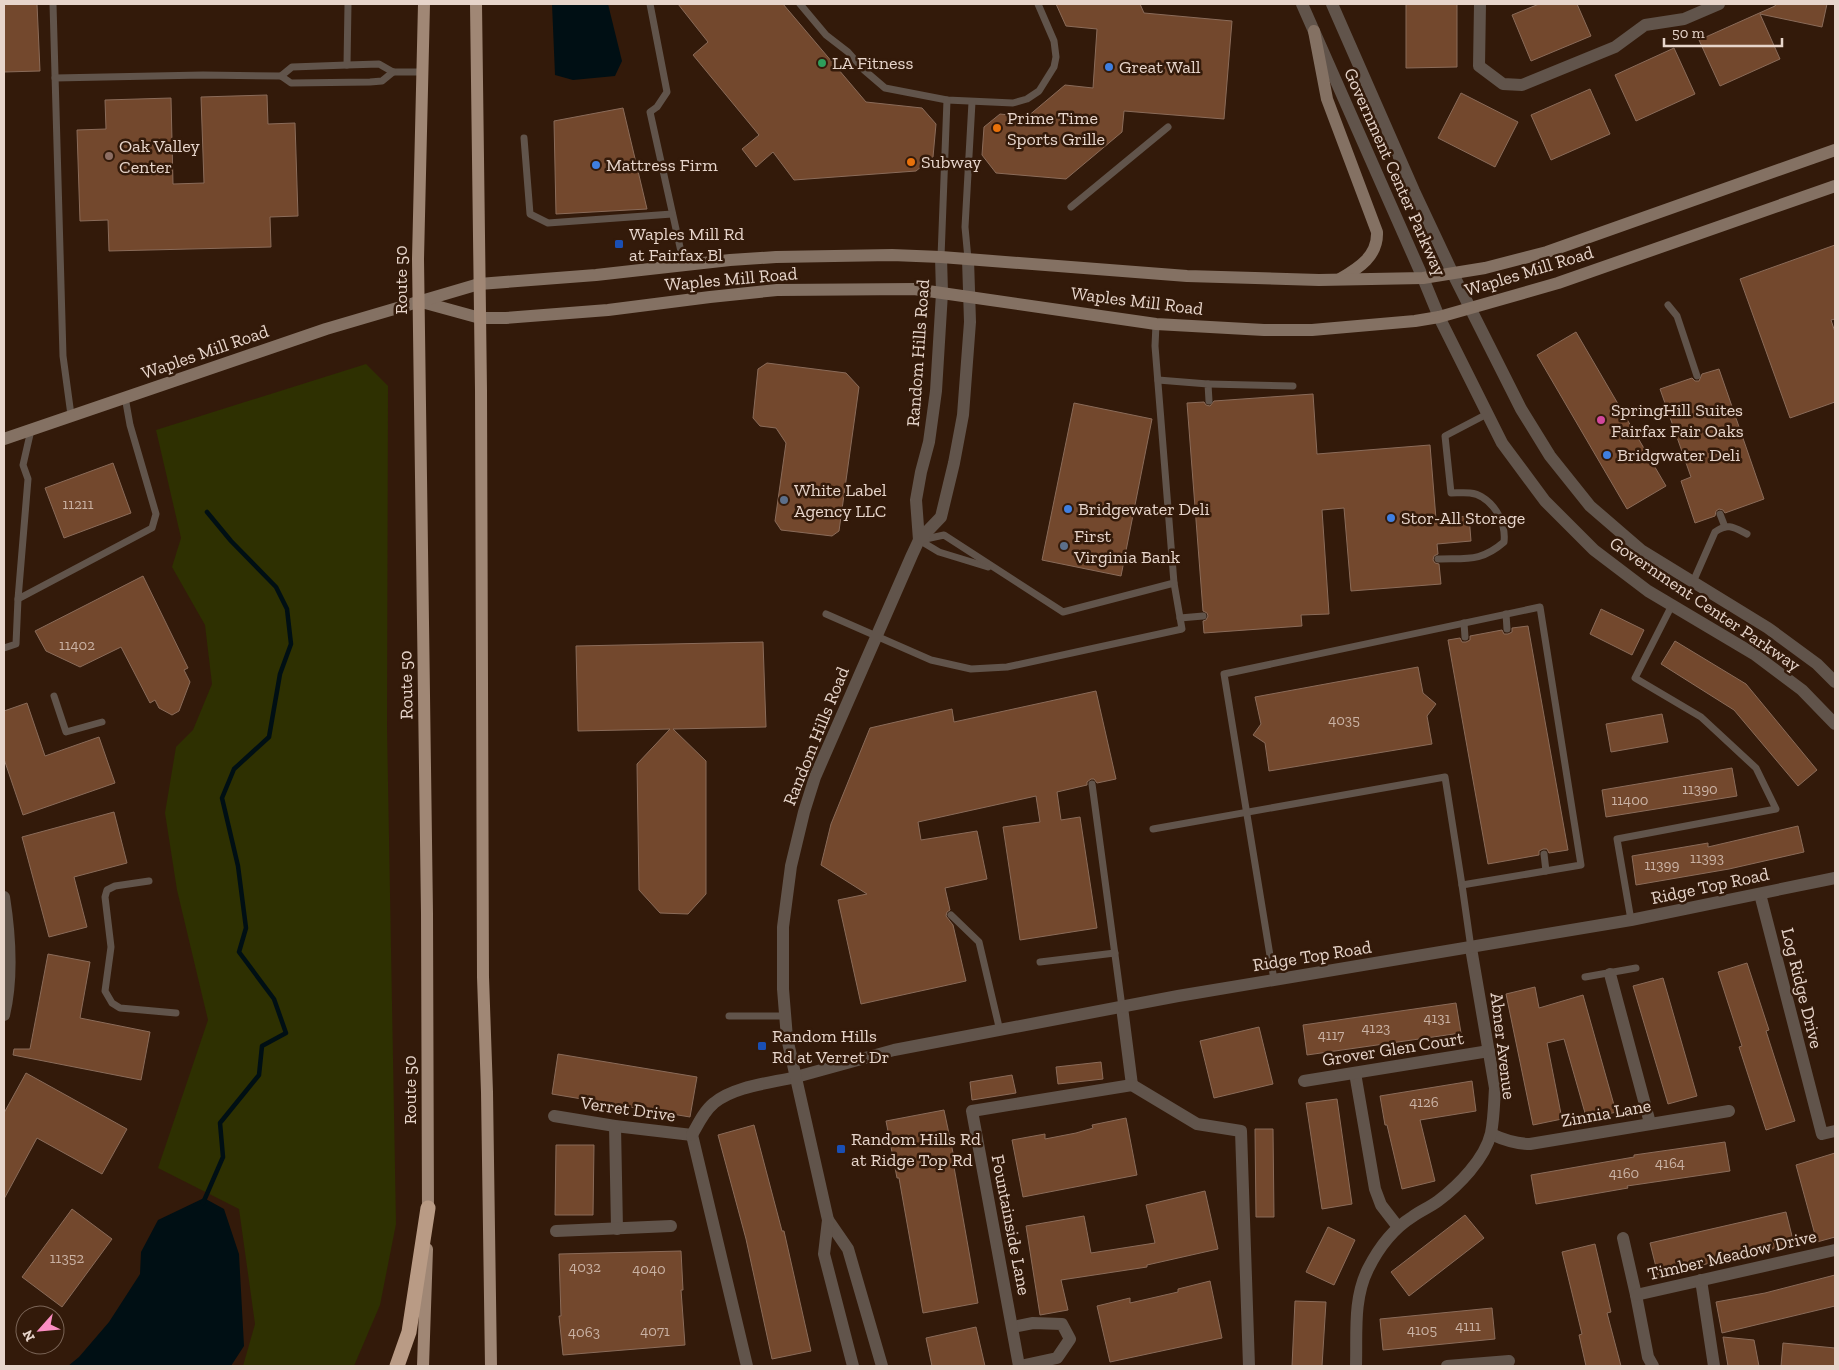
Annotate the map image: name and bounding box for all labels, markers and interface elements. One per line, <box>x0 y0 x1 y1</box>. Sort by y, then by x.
scale bar <box>1664 15 1782 47</box>
text: 50 m <box>1672 24 1705 42</box>
place label: LA Fitness <box>832 52 913 74</box>
place label: Great Wall <box>1119 56 1201 78</box>
marker: LA Fitness <box>816 57 828 69</box>
marker: Great Wall <box>1103 61 1115 73</box>
street label: Government Center Parkway <box>1339 64 1451 280</box>
place label: Prime Time Sports Grille <box>1007 107 1105 150</box>
marker: Prime Time Sports Grille <box>991 122 1003 134</box>
place label: Oak Valley Center <box>119 135 200 178</box>
marker: Oak Valley Center <box>103 150 115 162</box>
place label: Subway <box>921 151 982 173</box>
place label: Mattress Firm <box>606 154 718 176</box>
marker: Subway <box>905 156 917 168</box>
marker: Mattress Firm <box>590 159 602 171</box>
place label: Waples Mill Rd at Fairfax Bl <box>629 223 744 266</box>
marker: Waples Mill Rd at Fairfax Bl <box>613 238 625 250</box>
street label: Waples Mill Road <box>1462 241 1596 301</box>
street label: Route 50 <box>390 245 412 315</box>
street label: Waples Mill Road <box>664 262 798 296</box>
street label: Random Hills Road <box>902 278 934 427</box>
street label: Waples Mill Road <box>1070 282 1205 320</box>
street label: Waples Mill Road <box>138 320 272 384</box>
place label: SpringHill Suites Fairfax Fair Oaks <box>1611 399 1744 442</box>
marker: SpringHill Suites Fairfax Fair Oaks <box>1595 414 1607 426</box>
place label: Bridgwater Deli <box>1617 444 1740 466</box>
marker: Bridgwater Deli <box>1601 449 1613 461</box>
place label: White Label Agency LLC <box>794 479 887 522</box>
marker: White Label Agency LLC <box>778 494 790 506</box>
house number: 11211 <box>63 495 94 513</box>
place label: Bridgewater Deli <box>1078 498 1209 520</box>
marker: Bridgewater Deli <box>1062 503 1074 515</box>
place label: Stor-All Storage <box>1401 507 1525 529</box>
marker: Stor-All Storage <box>1385 512 1397 524</box>
place label: First Virginia Bank <box>1073 525 1181 568</box>
street label: Government Center Parkway <box>1605 532 1805 677</box>
marker: First Virginia Bank <box>1058 540 1070 552</box>
house number: 11402 <box>59 636 95 654</box>
street label: Route 50 <box>394 650 418 720</box>
street label: Random Hills Road <box>778 663 854 809</box>
house number: 4035 <box>1328 711 1360 729</box>
house number: 11390 <box>1682 780 1718 798</box>
house number: 11400 <box>1612 791 1648 809</box>
house number: 11393 <box>1690 849 1724 867</box>
house number: 11399 <box>1645 856 1679 874</box>
street label: Ridge Top Road <box>1649 863 1771 909</box>
street label: Log Ridge Drive <box>1776 925 1828 1051</box>
street label: Ridge Top Road <box>1251 936 1373 976</box>
street label: Abner Avenue <box>1486 991 1520 1101</box>
house number: 4131 <box>1424 1009 1451 1027</box>
house number: 4123 <box>1362 1019 1390 1037</box>
place label: Random Hills Rd at Verret Dr <box>772 1025 889 1068</box>
house number: 4117 <box>1318 1026 1344 1044</box>
street label: Grover Glen Court <box>1321 1027 1466 1071</box>
marker: Random Hills Rd at Verret Dr <box>756 1040 768 1052</box>
street label: Route 50 <box>399 1055 421 1125</box>
street label: Verret Drive <box>578 1091 677 1127</box>
house number: 4126 <box>1409 1093 1439 1111</box>
street label: Zinnia Lane <box>1559 1094 1653 1132</box>
place label: Random Hills Rd at Ridge Top Rd <box>851 1128 981 1171</box>
marker: Random Hills Rd at Ridge Top Rd <box>835 1143 847 1155</box>
street label: Fountainside Lane <box>987 1153 1035 1297</box>
house number: 4164 <box>1655 1154 1685 1172</box>
house number: 4160 <box>1609 1164 1639 1182</box>
street label: Timber Meadow Drive <box>1645 1225 1819 1285</box>
house number: 11352 <box>50 1249 84 1267</box>
house number: 4032 <box>569 1258 601 1276</box>
house number: 4040 <box>632 1260 666 1278</box>
north arrow <box>15 1305 65 1355</box>
house number: 4111 <box>1455 1317 1481 1335</box>
house number: 4105 <box>1407 1321 1437 1339</box>
house number: 4071 <box>640 1322 670 1340</box>
house number: 4063 <box>568 1323 600 1341</box>
text: N <box>19 1327 39 1344</box>

